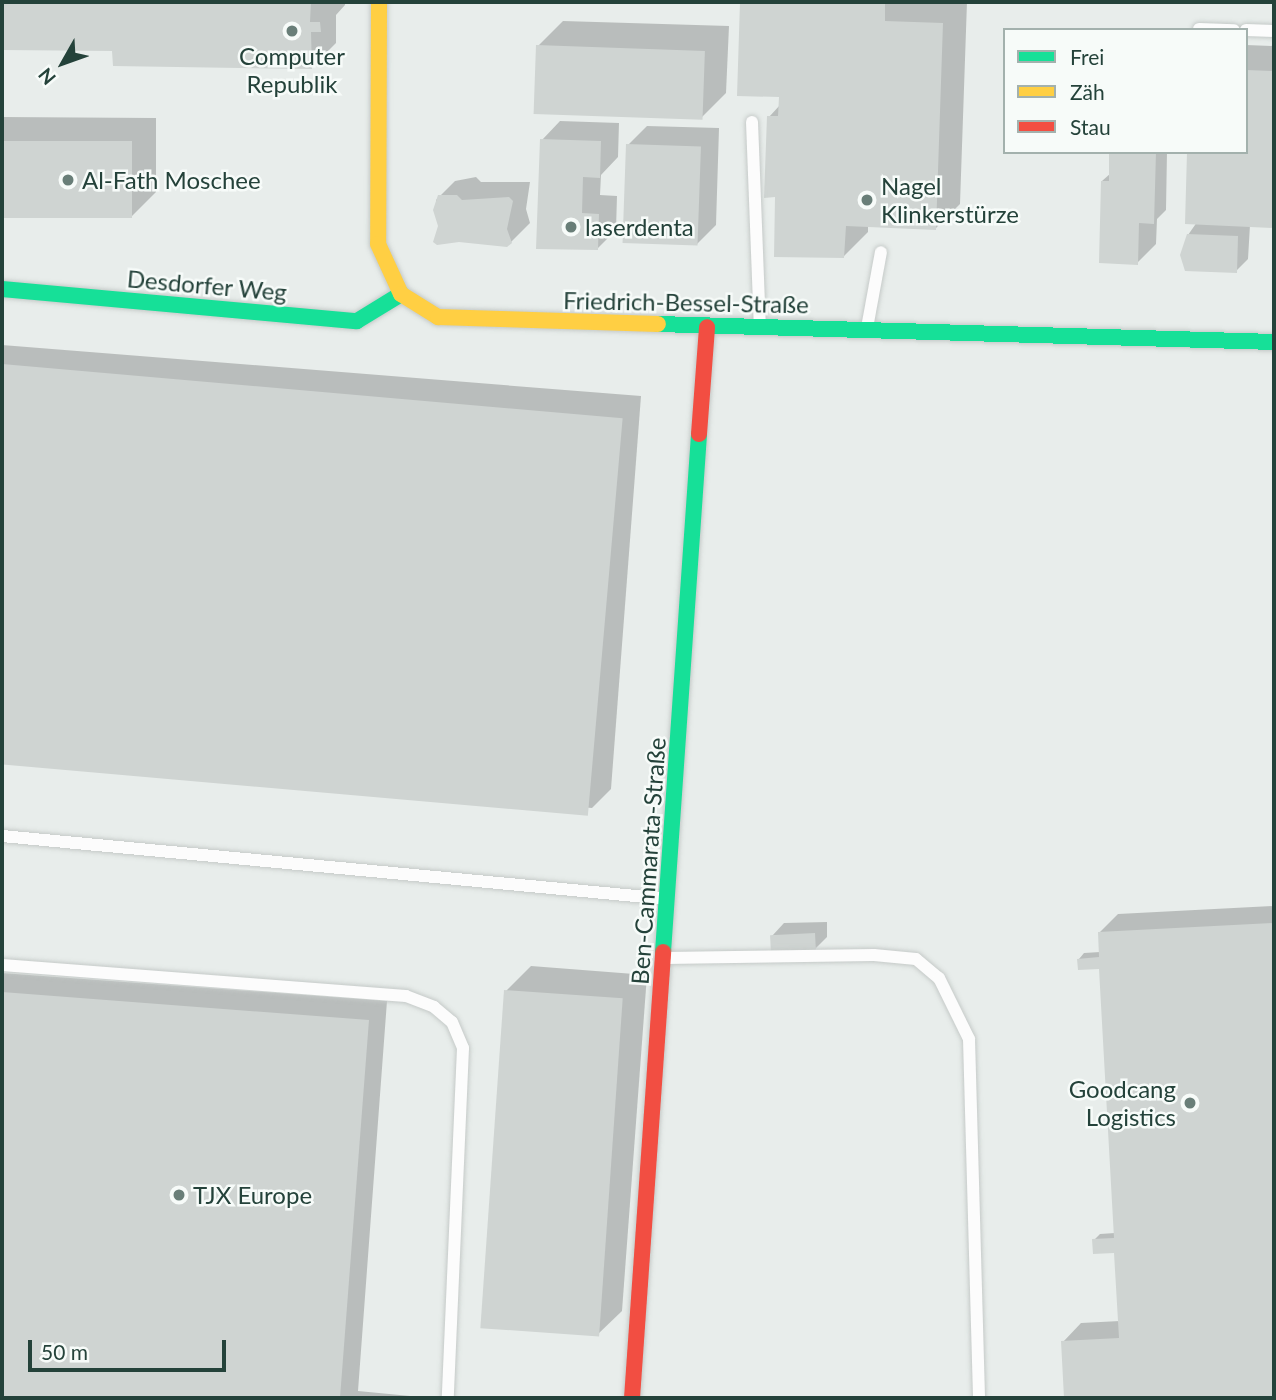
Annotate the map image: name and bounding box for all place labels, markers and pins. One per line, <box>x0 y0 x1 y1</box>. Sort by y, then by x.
marker: Computer Republik <box>284 23 300 39</box>
place label: Computer Republik <box>239 42 345 98</box>
place label: Al-Fath Moschee <box>82 166 261 194</box>
marker: Al-Fath Moschee <box>60 172 76 188</box>
place label: Nagel Klinkerstürze <box>881 172 1019 228</box>
marker: Nagel Klinkerstürze <box>859 192 875 208</box>
place label: laserdenta <box>585 213 694 241</box>
marker: laserdenta <box>563 219 579 235</box>
place label: Goodcang Logistics <box>1069 1075 1176 1131</box>
marker: Goodcang Logistics <box>1182 1095 1198 1111</box>
place label: TJX Europe <box>193 1181 312 1209</box>
marker: TJX Europe <box>171 1187 187 1203</box>

